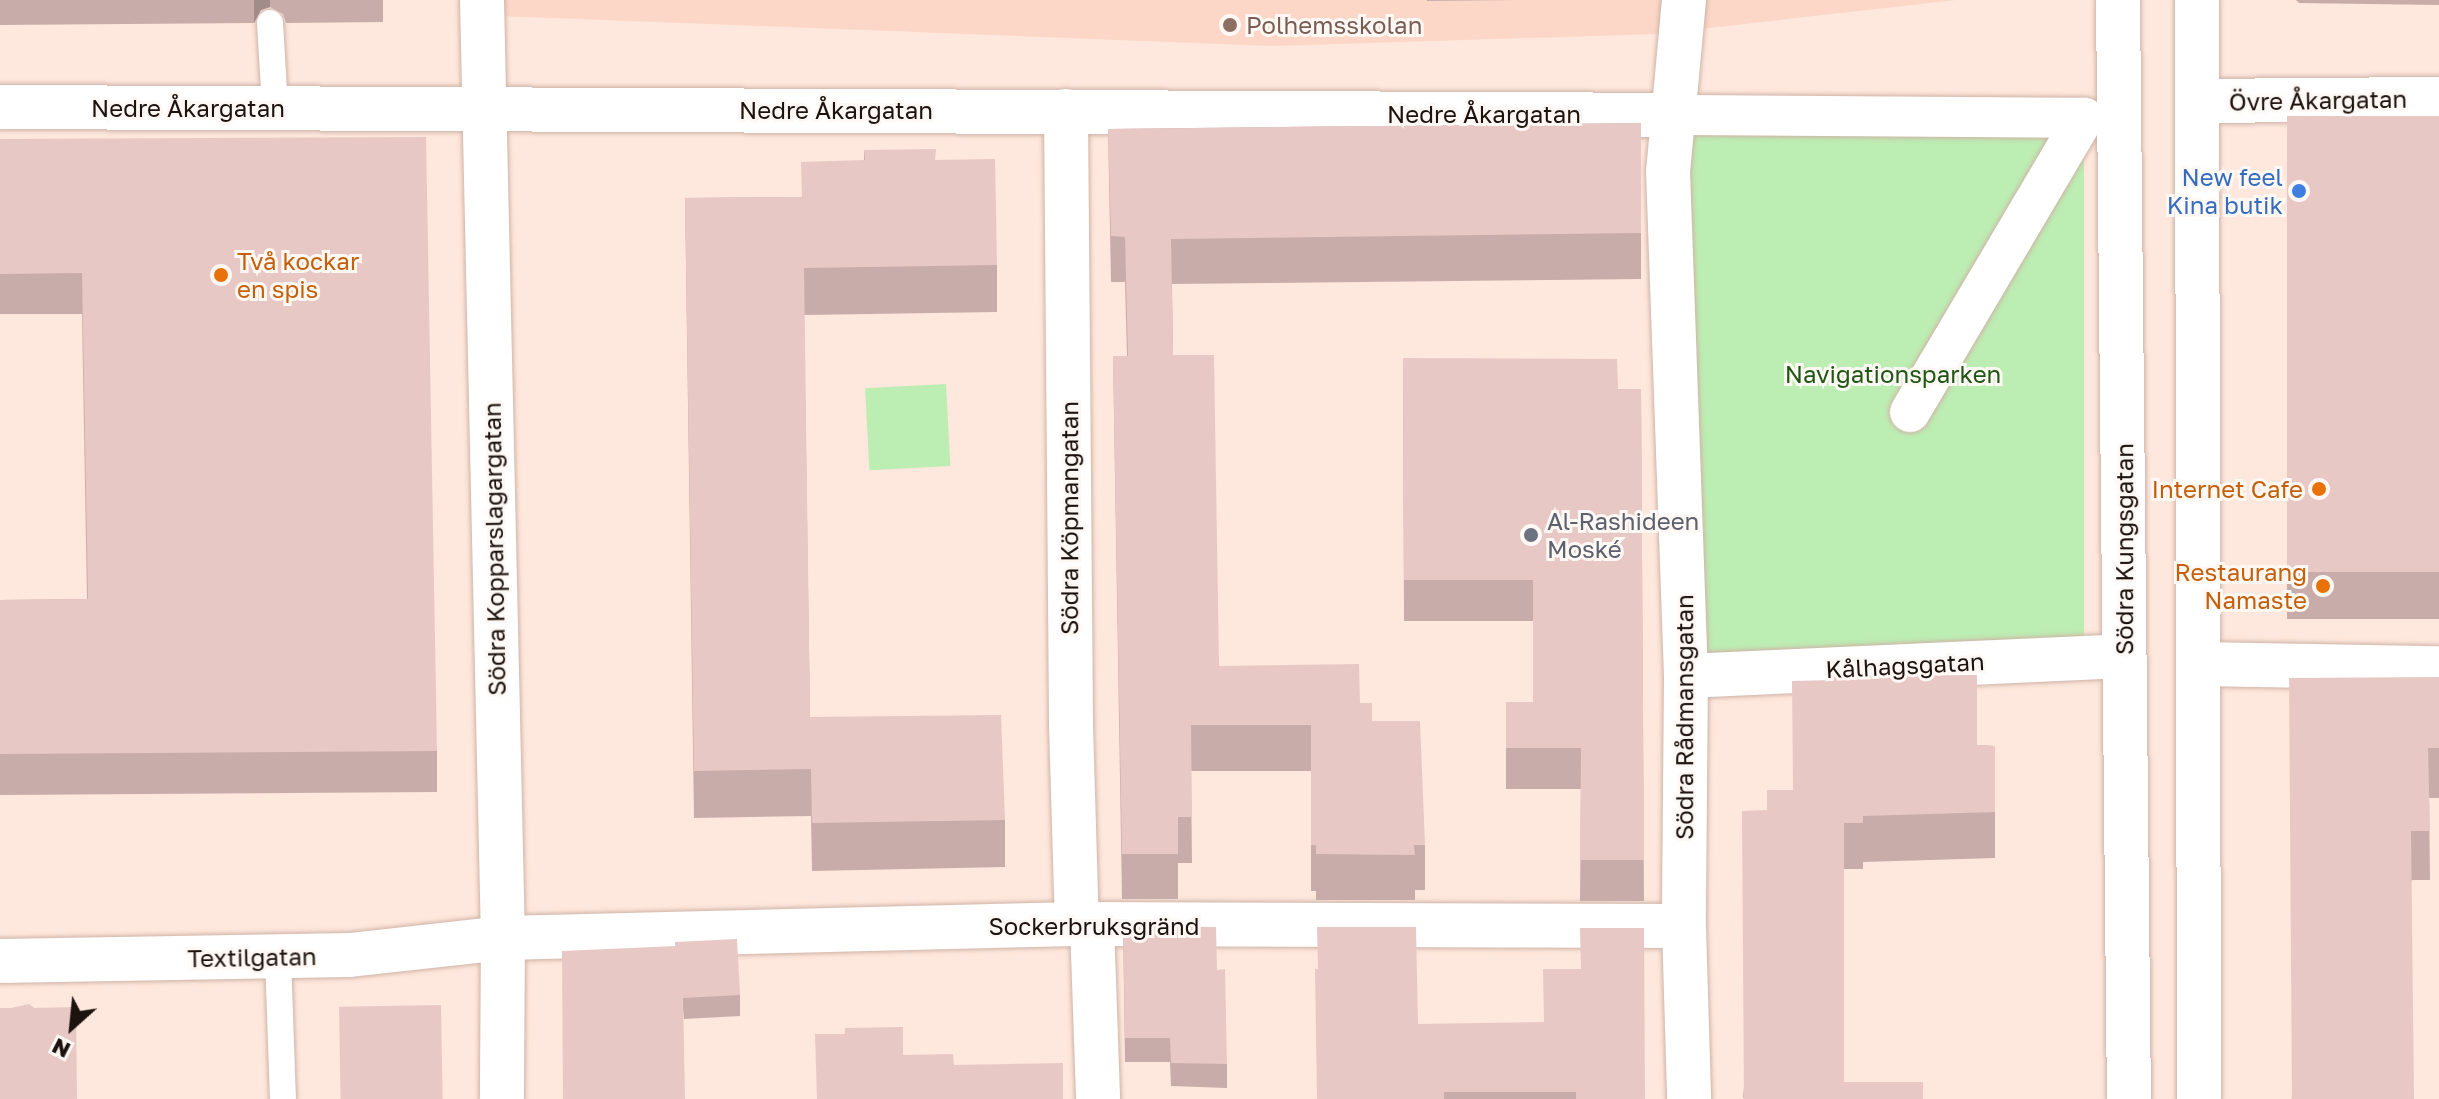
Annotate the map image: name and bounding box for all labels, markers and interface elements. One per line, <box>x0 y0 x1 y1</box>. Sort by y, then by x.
place label: Polhemsskolan <box>1246 11 1422 39</box>
marker: Polhemsskolan <box>1221 16 1239 34</box>
street label: Övre Åkargatan <box>2229 84 2407 116</box>
street label: Nedre Åkargatan <box>91 94 285 122</box>
street label: Nedre Åkargatan <box>739 96 933 124</box>
street label: Nedre Åkargatan <box>1387 100 1581 128</box>
place label: New feel Kina butik <box>2167 163 2283 219</box>
marker: New feel Kina butik <box>2290 182 2308 200</box>
place label: Två kockar en spis <box>237 247 359 303</box>
marker: Två kockar en spis <box>212 266 230 284</box>
park label: Navigationsparken <box>1785 360 2001 388</box>
street label: Södra Köpmangatan <box>1055 401 1083 635</box>
street label: Södra Kopparslagargatan <box>477 402 511 696</box>
street label: Södra Kungsgatan <box>2110 443 2138 655</box>
place label: Internet Cafe <box>2151 475 2303 503</box>
marker: Internet Cafe <box>2310 480 2328 498</box>
place label: Al-Rashideen Moské <box>1547 507 1699 563</box>
marker: Al-Rashideen Moské <box>1522 526 1540 544</box>
place label: Restaurang Namaste <box>2174 558 2307 614</box>
marker: Restaurang Namaste <box>2314 577 2332 595</box>
street label: Södra Rådmansgatan <box>1670 594 1698 840</box>
street label: Kålhagsgatan <box>1825 646 1985 684</box>
street label: Sockerbruksgränd <box>988 912 1200 940</box>
street label: Textilgatan <box>187 941 317 973</box>
north arrow <box>32 987 112 1067</box>
text: N <box>47 1033 74 1065</box>

